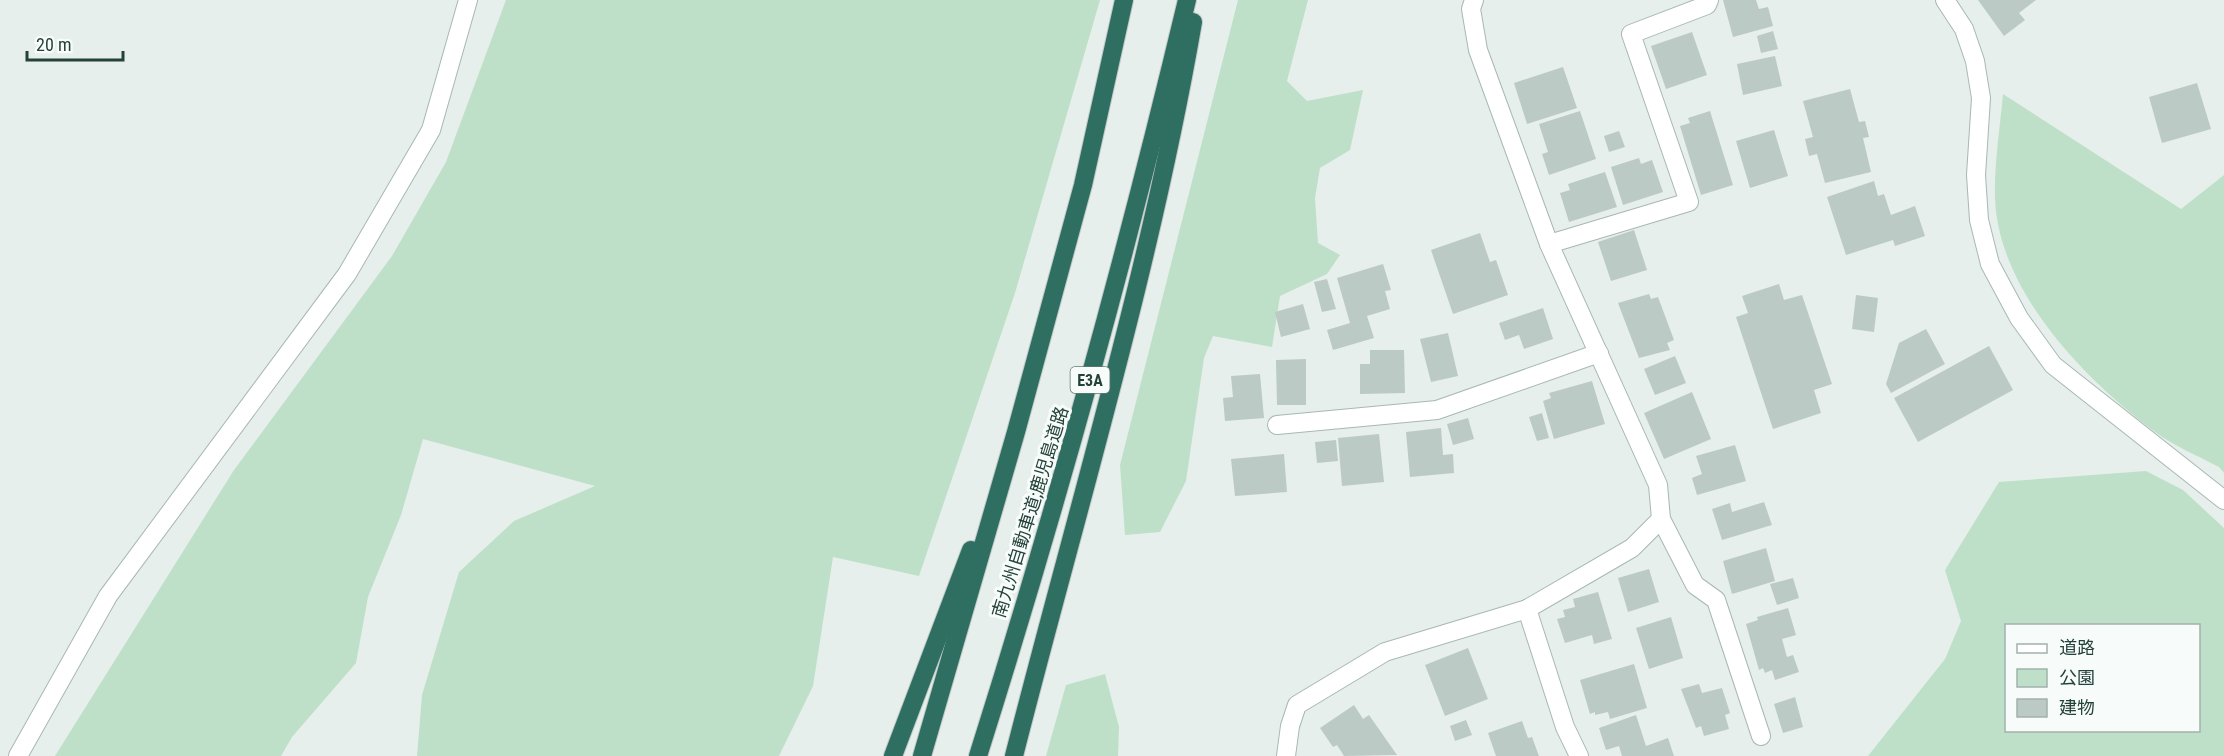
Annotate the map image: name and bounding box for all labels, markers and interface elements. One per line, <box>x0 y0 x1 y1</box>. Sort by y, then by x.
scale bar <box>27 24 123 62</box>
text: 20 m <box>36 34 71 55</box>
road number: E3A <box>1070 367 1110 393</box>
street label: 南九州自動車道;鹿児島道路 <box>988 404 1072 620</box>
legend <box>2005 624 2200 732</box>
text: 道路 <box>2059 637 2095 658</box>
text: 公園 <box>2059 667 2095 688</box>
text: 建物 <box>2059 697 2095 718</box>

